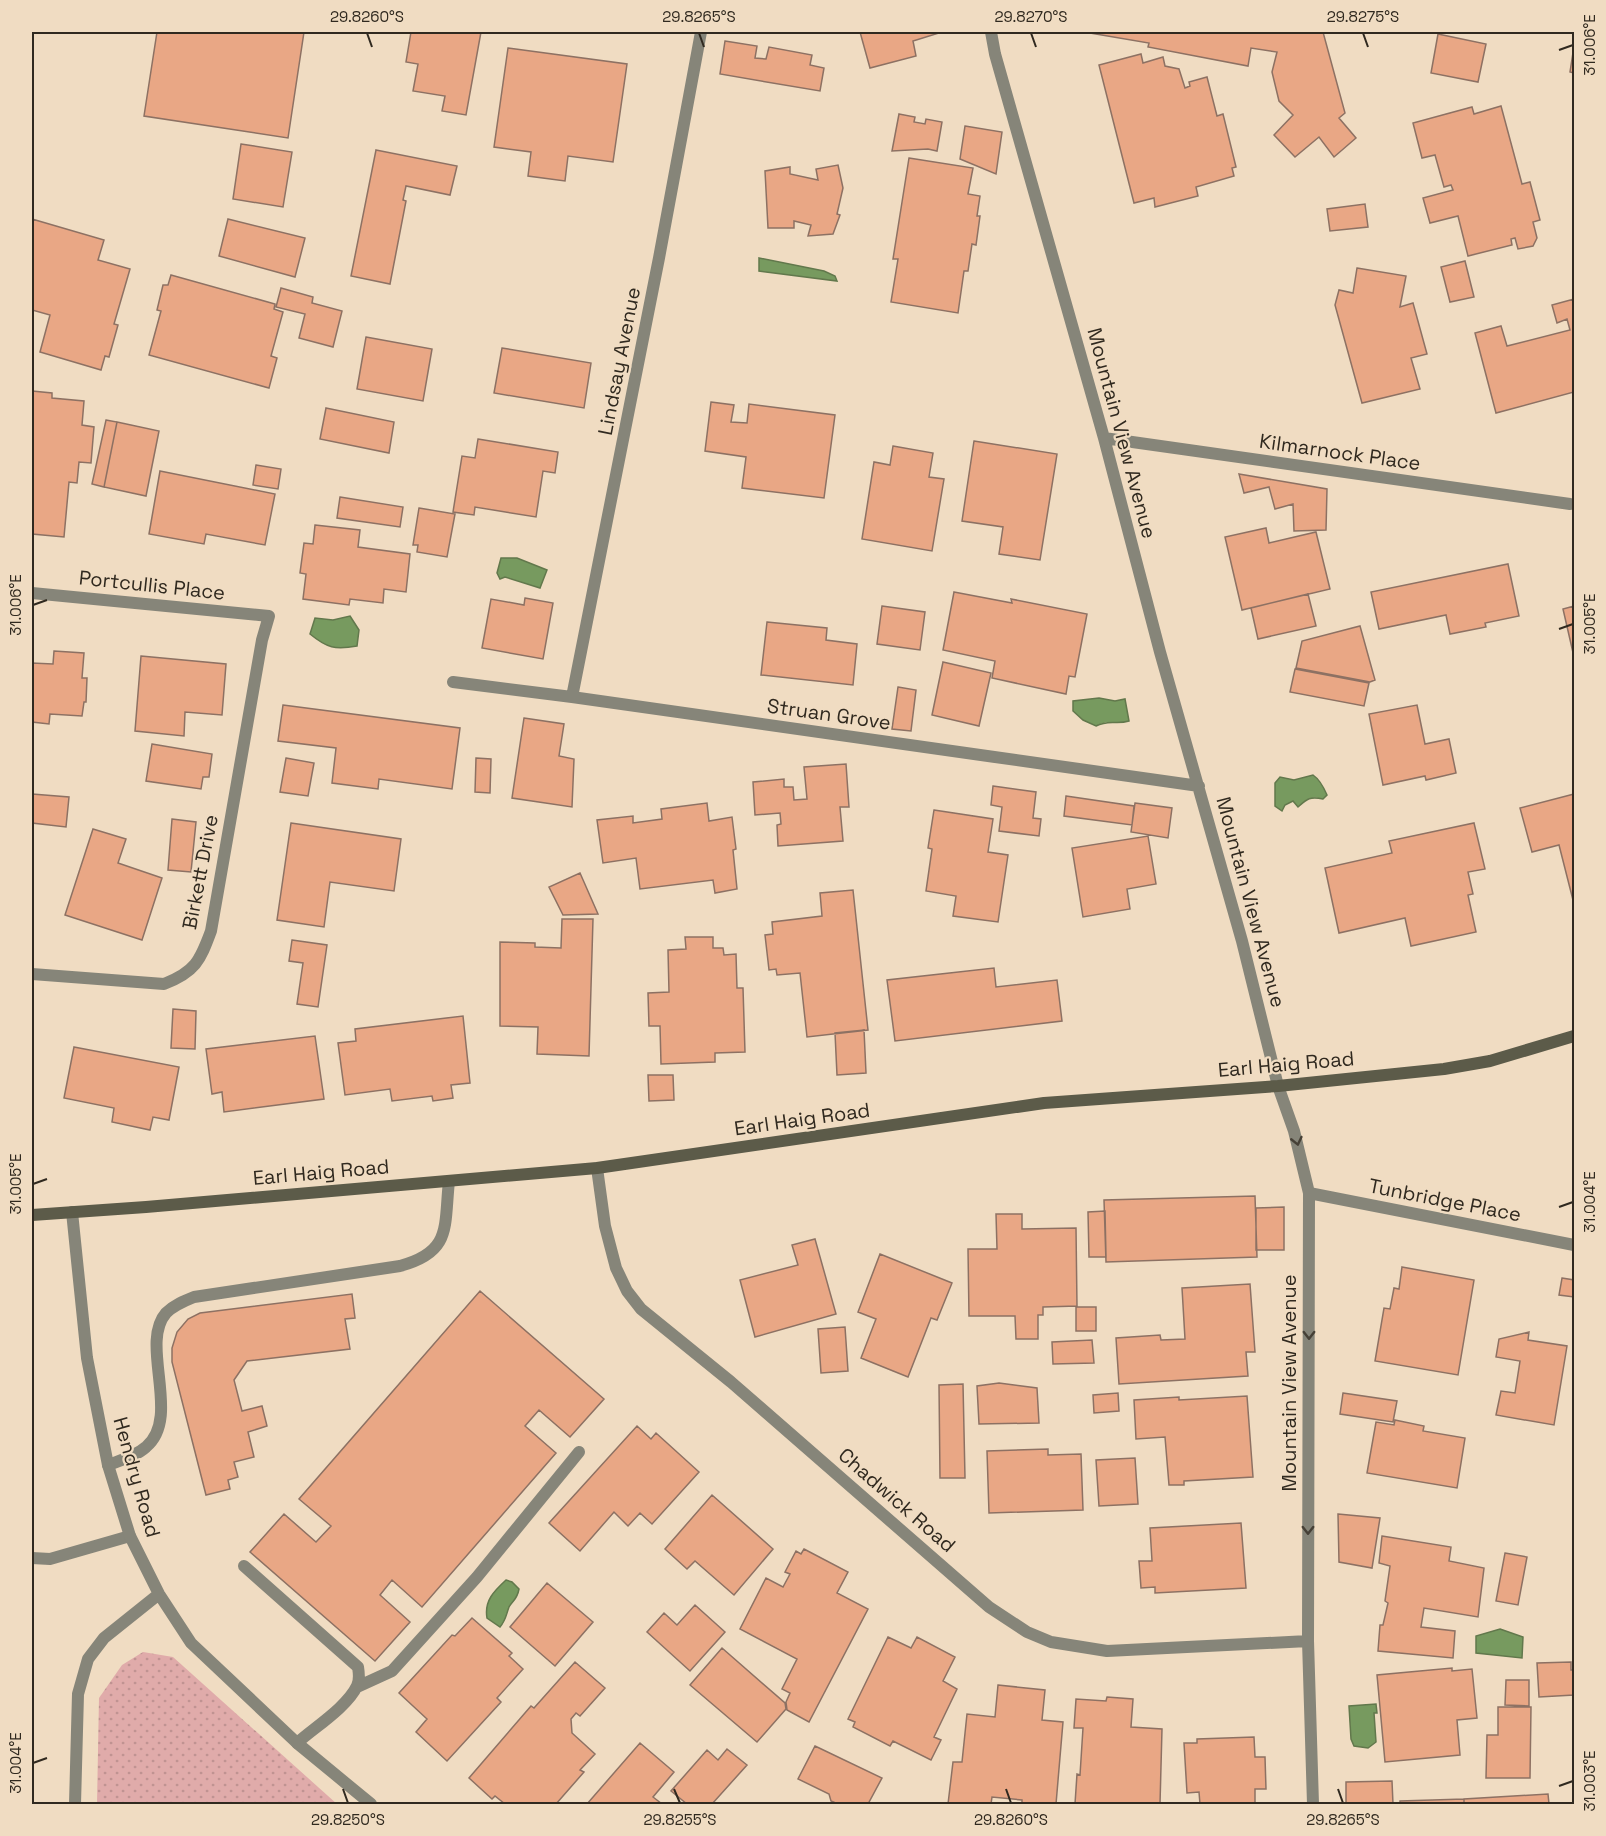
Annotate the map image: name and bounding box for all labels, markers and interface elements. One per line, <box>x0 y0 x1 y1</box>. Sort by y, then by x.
text: 29.8260°S <box>330 7 404 26</box>
text: 29.8265°S <box>662 7 736 26</box>
text: 29.8270°S <box>995 7 1068 26</box>
text: 29.8275°S <box>1327 7 1399 26</box>
text: 31.006°E <box>1580 14 1599 76</box>
street label: Lindsay Avenue <box>592 285 646 437</box>
street label: Mountain View Avenue <box>1081 325 1163 541</box>
street label: Kilmarnock Place <box>1258 428 1422 476</box>
street label: Portcullis Place <box>78 564 226 606</box>
text: 31.006°E <box>6 574 25 636</box>
text: 31.005°E <box>1580 593 1599 655</box>
street label: Struan Grove <box>765 692 893 736</box>
street label: Mountain View Avenue <box>1210 794 1292 1010</box>
street label: Birkett Drive <box>176 812 224 932</box>
street label: Earl Haig Road <box>1217 1045 1355 1083</box>
street label: Earl Haig Road <box>732 1097 872 1141</box>
one-way arrow <box>1290 1136 1303 1146</box>
text: 31.005°E <box>6 1153 25 1215</box>
street label: Earl Haig Road <box>252 1153 390 1191</box>
text: 31.004°E <box>1580 1171 1599 1233</box>
street label: Tunbridge Place <box>1367 1172 1523 1228</box>
street label: Mountain View Avenue <box>1276 1274 1302 1492</box>
one-way arrow <box>1302 1330 1315 1339</box>
street label: Hendry Road <box>107 1414 167 1540</box>
street label: Chadwick Road <box>833 1442 961 1558</box>
one-way arrow <box>1302 1525 1314 1534</box>
text: 31.004°E <box>6 1732 25 1794</box>
text: 31.003°E <box>1580 1750 1599 1812</box>
text: 29.8250°S <box>311 1810 385 1829</box>
text: 29.8255°S <box>643 1810 717 1829</box>
text: 29.8260°S <box>974 1810 1048 1829</box>
text: 29.8265°S <box>1306 1810 1380 1829</box>

